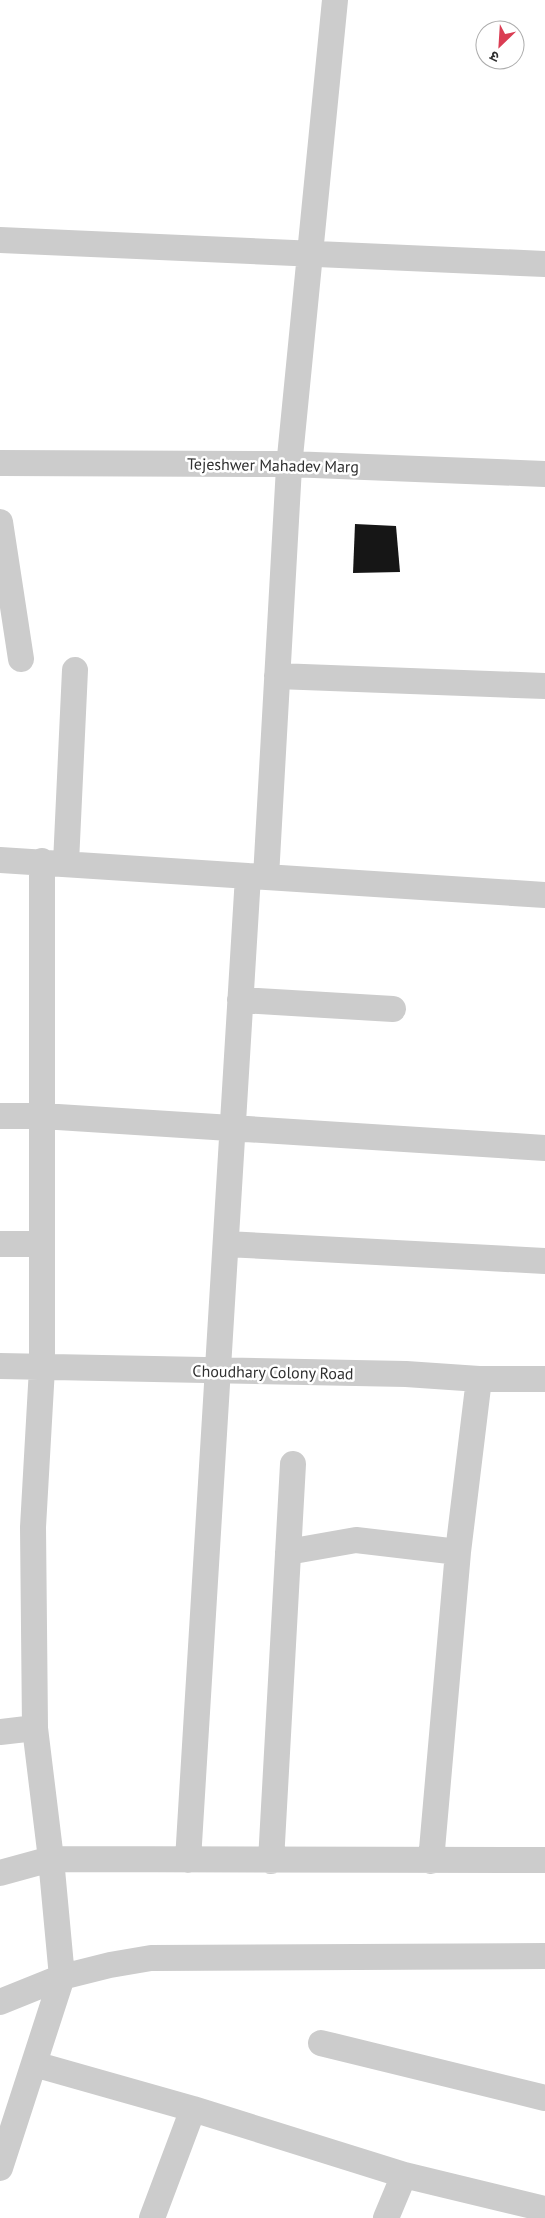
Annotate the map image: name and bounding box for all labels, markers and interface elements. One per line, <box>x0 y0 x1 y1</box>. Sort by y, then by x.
north arrow <box>475 20 525 70</box>
text: उ <box>486 47 502 67</box>
street label: Tejeshwer Mahadev Marg <box>187 454 359 476</box>
street label: Choudhary Colony Road <box>192 1361 354 1383</box>

